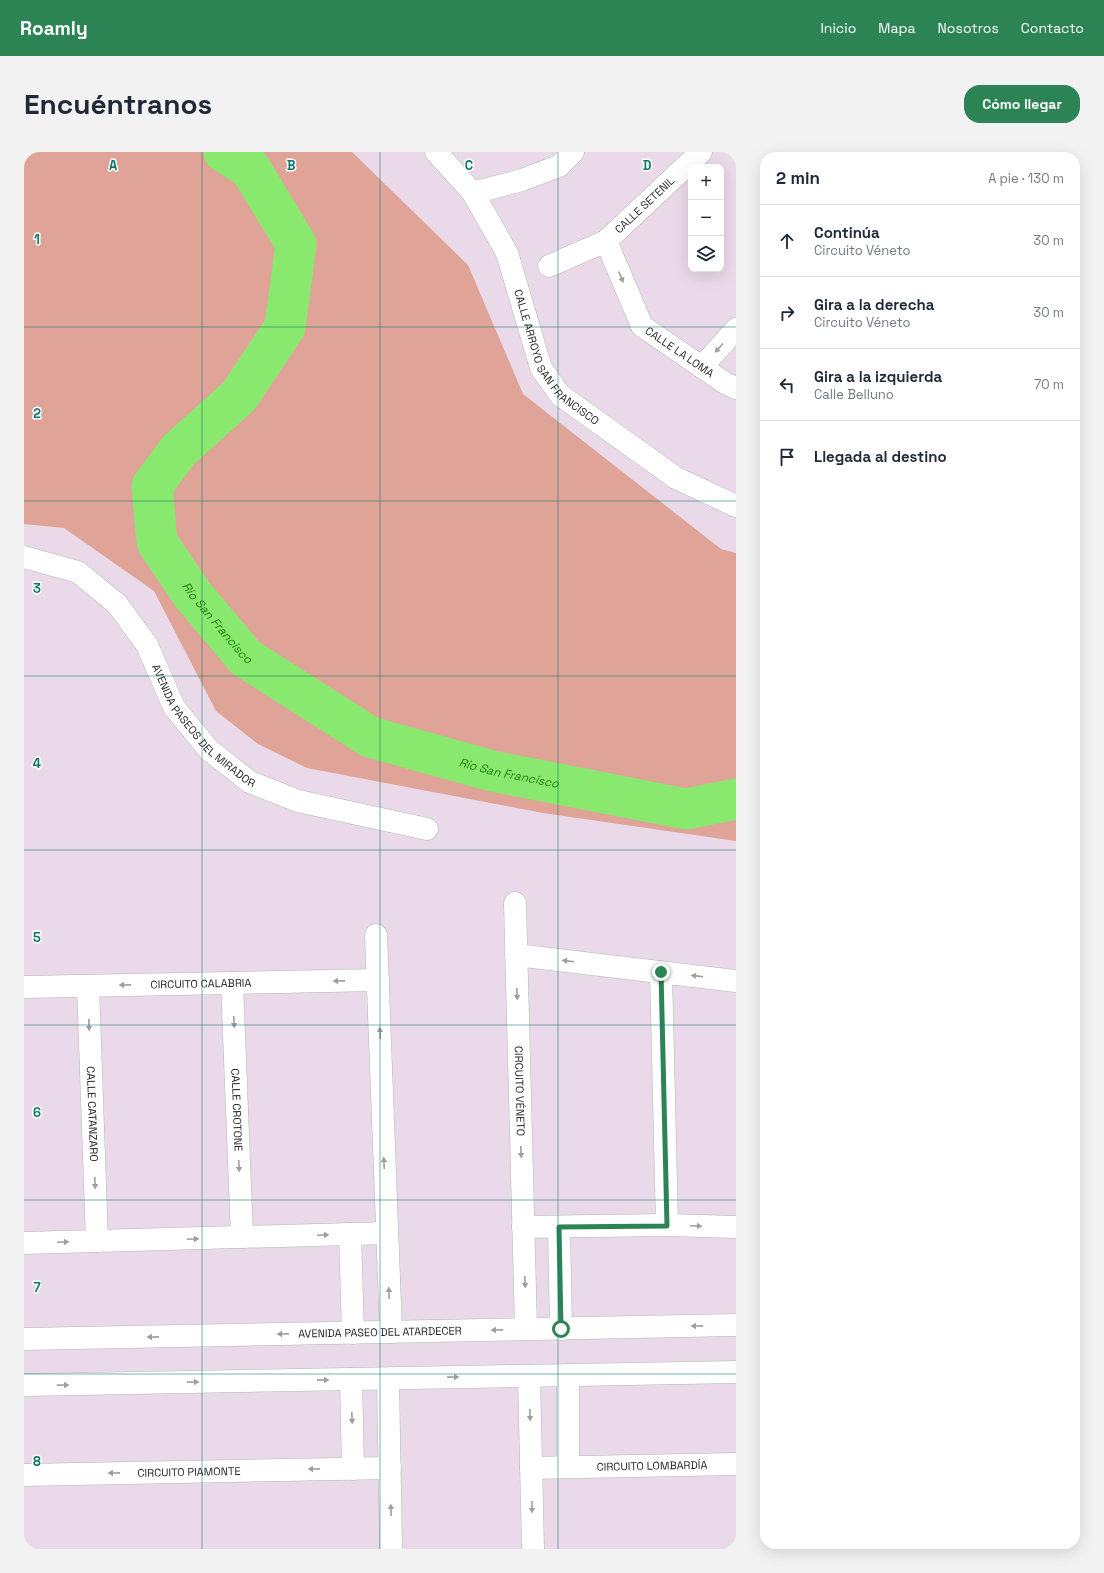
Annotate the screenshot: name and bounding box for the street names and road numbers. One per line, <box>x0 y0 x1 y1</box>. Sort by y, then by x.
street label: CALLE SETENIL <box>612 174 677 236</box>
street label: CALLE ARROYO SAN FRANCISCO <box>511 288 602 428</box>
street label: CALLE LA LOMA <box>643 323 717 380</box>
street label: AVENIDA PASEOS DEL MIRADOR <box>149 662 257 790</box>
street label: CIRCUITO CALABRIA <box>150 976 252 991</box>
street label: CIRCUITO VÉNETO <box>512 1046 528 1136</box>
street label: CALLE CATANZARO <box>84 1066 101 1162</box>
street label: CALLE CROTONE <box>228 1068 246 1152</box>
street label: AVENIDA PASEO DEL ATARDECER <box>298 1323 462 1341</box>
street label: CIRCUITO LOMBARDÍA <box>596 1458 708 1474</box>
street label: CIRCUITO PIAMONTE <box>137 1464 241 1480</box>

